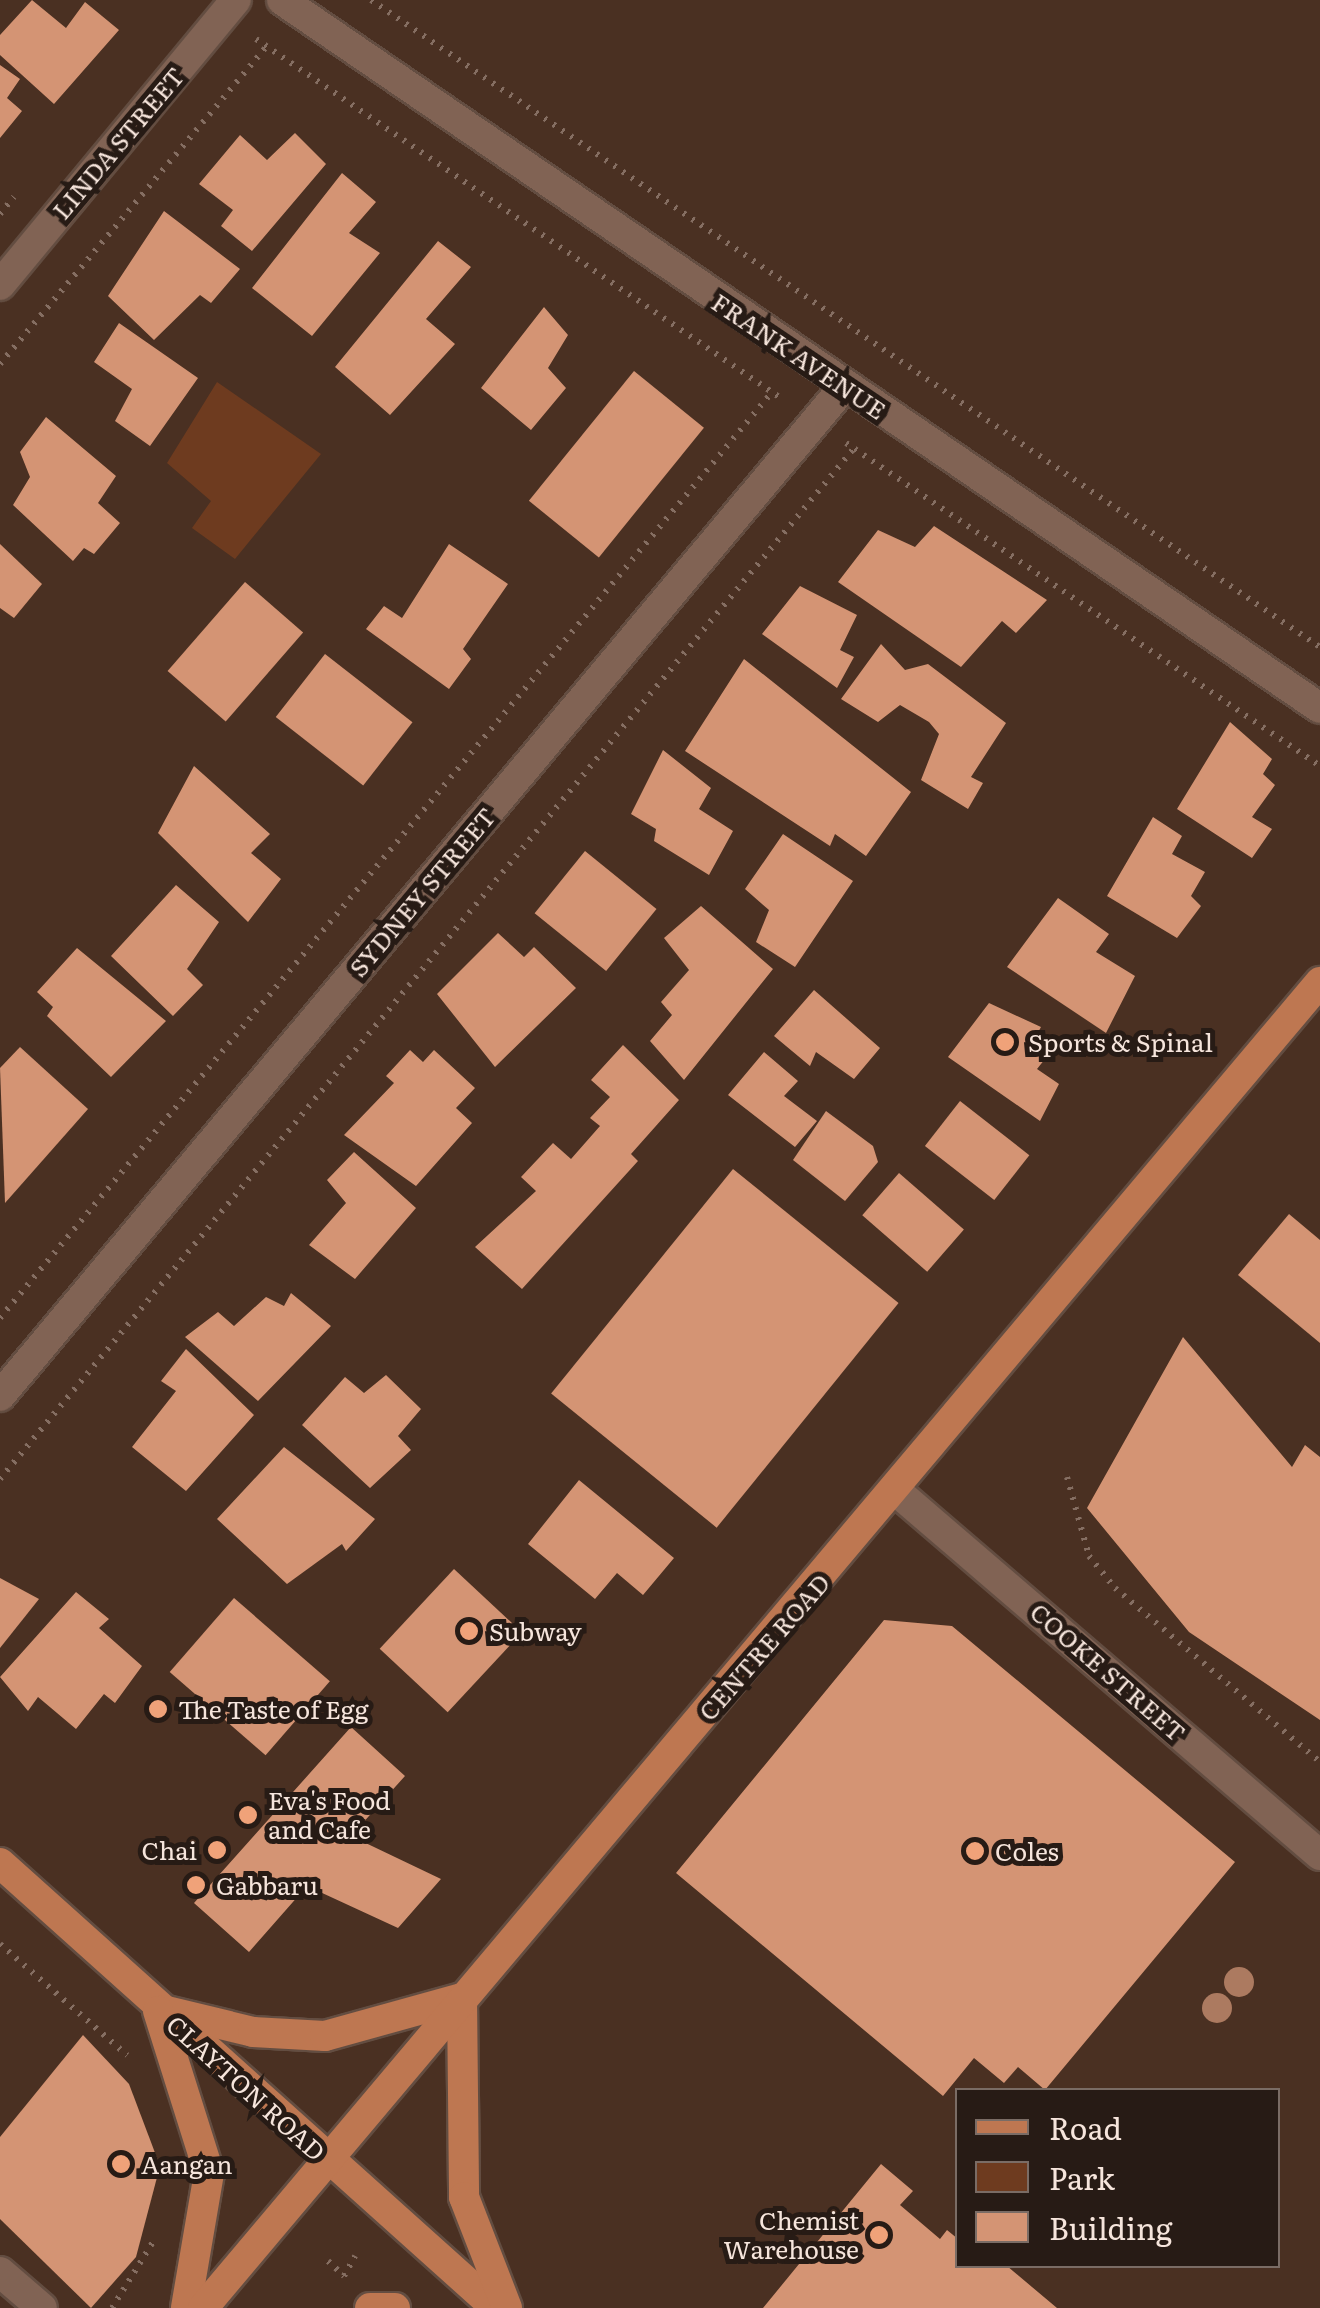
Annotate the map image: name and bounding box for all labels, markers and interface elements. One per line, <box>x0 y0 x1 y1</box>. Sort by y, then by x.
street label: LINDA STREET <box>46 61 190 225</box>
street label: FRANK AVENUE <box>706 287 892 425</box>
street label: SYDNEY STREET <box>343 801 501 983</box>
place label: Sports & Spinal <box>1028 1027 1213 1057</box>
marker: Sports & Spinal <box>992 1029 1018 1055</box>
street label: CENTRE ROAD <box>692 1568 836 1726</box>
street label: COOKE STREET <box>1024 1597 1192 1747</box>
place label: Subway <box>489 1616 582 1646</box>
marker: Subway <box>458 1620 480 1642</box>
place label: The Taste of Egg <box>178 1694 369 1724</box>
marker: The Taste of Egg <box>147 1698 169 1720</box>
place label: Eva's Food and Cafe <box>268 1786 391 1845</box>
marker: Eva's Food and Cafe <box>237 1804 259 1826</box>
place label: Chai <box>141 1835 197 1865</box>
place label: Coles <box>995 1836 1059 1866</box>
marker: Chai <box>206 1839 228 1861</box>
marker: Coles <box>964 1840 986 1862</box>
place label: Gabbaru <box>216 1870 318 1900</box>
marker: Gabbaru <box>185 1874 207 1896</box>
street label: CLAYTON ROAD <box>161 2009 331 2167</box>
legend <box>955 2088 1280 2268</box>
text: Road <box>1049 2105 1122 2149</box>
place label: Aangan <box>141 2149 233 2179</box>
marker: Aangan <box>110 2153 132 2175</box>
text: Park <box>1049 2155 1115 2199</box>
text: Building <box>1049 2205 1173 2249</box>
place label: Chemist Warehouse <box>724 2206 859 2265</box>
marker: Chemist Warehouse <box>868 2224 890 2246</box>

